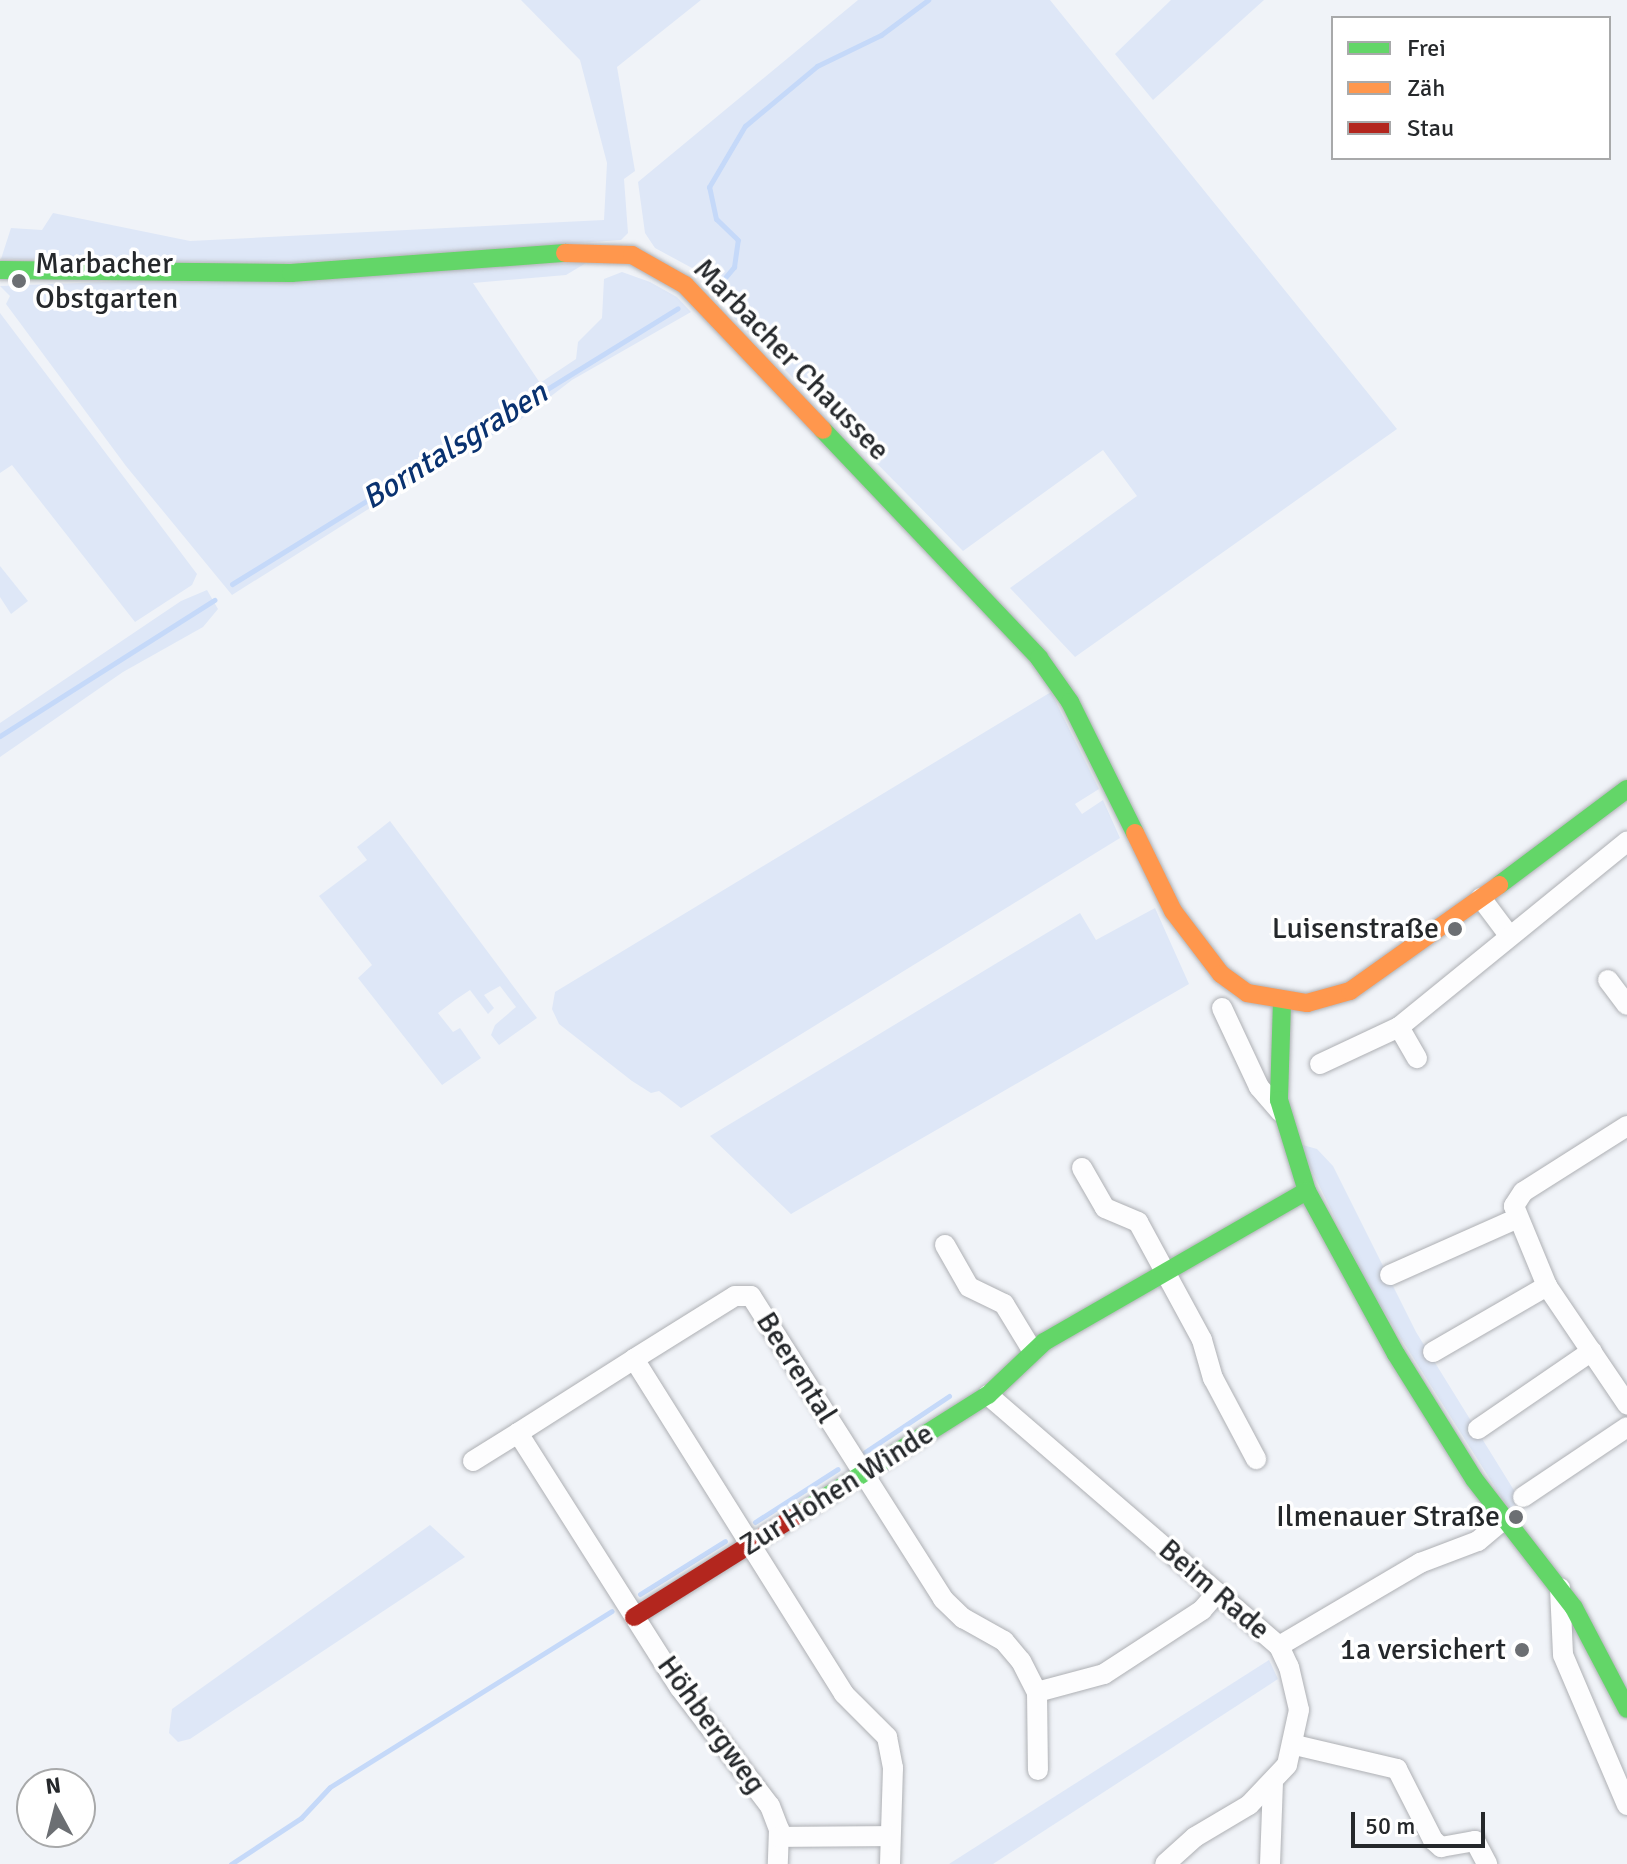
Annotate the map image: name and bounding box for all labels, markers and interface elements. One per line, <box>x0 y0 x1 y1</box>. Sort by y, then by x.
legend <box>1331 16 1611 160</box>
text: Frei <box>1407 33 1446 63</box>
text: Zäh <box>1407 73 1445 103</box>
text: Stau <box>1407 113 1454 143</box>
place label: Marbacher Obstgarten <box>35 246 178 316</box>
street label: Marbacher Chaussee <box>685 252 897 468</box>
marker: Marbacher Obstgarten <box>10 272 28 290</box>
water label: Borntalsgraben <box>355 374 555 518</box>
place label: Luisenstraße <box>1272 911 1439 947</box>
marker: Luisenstraße <box>1446 920 1464 938</box>
street label: Beerental <box>748 1306 844 1430</box>
street label: Zur Hohen Winde <box>734 1416 940 1564</box>
place label: Ilmenauer Straße <box>1276 1499 1500 1535</box>
marker: Ilmenauer Straße <box>1507 1508 1525 1526</box>
street label: Beim Rade <box>1151 1532 1277 1648</box>
place label: 1a versichert <box>1340 1632 1506 1668</box>
marker: 1a versichert <box>1513 1641 1531 1659</box>
street label: Höhbergweg <box>649 1649 773 1801</box>
north arrow <box>16 1768 96 1848</box>
text: N <box>44 1771 63 1800</box>
scale bar <box>1355 1796 1489 1846</box>
text: 50 m <box>1365 1811 1415 1841</box>

